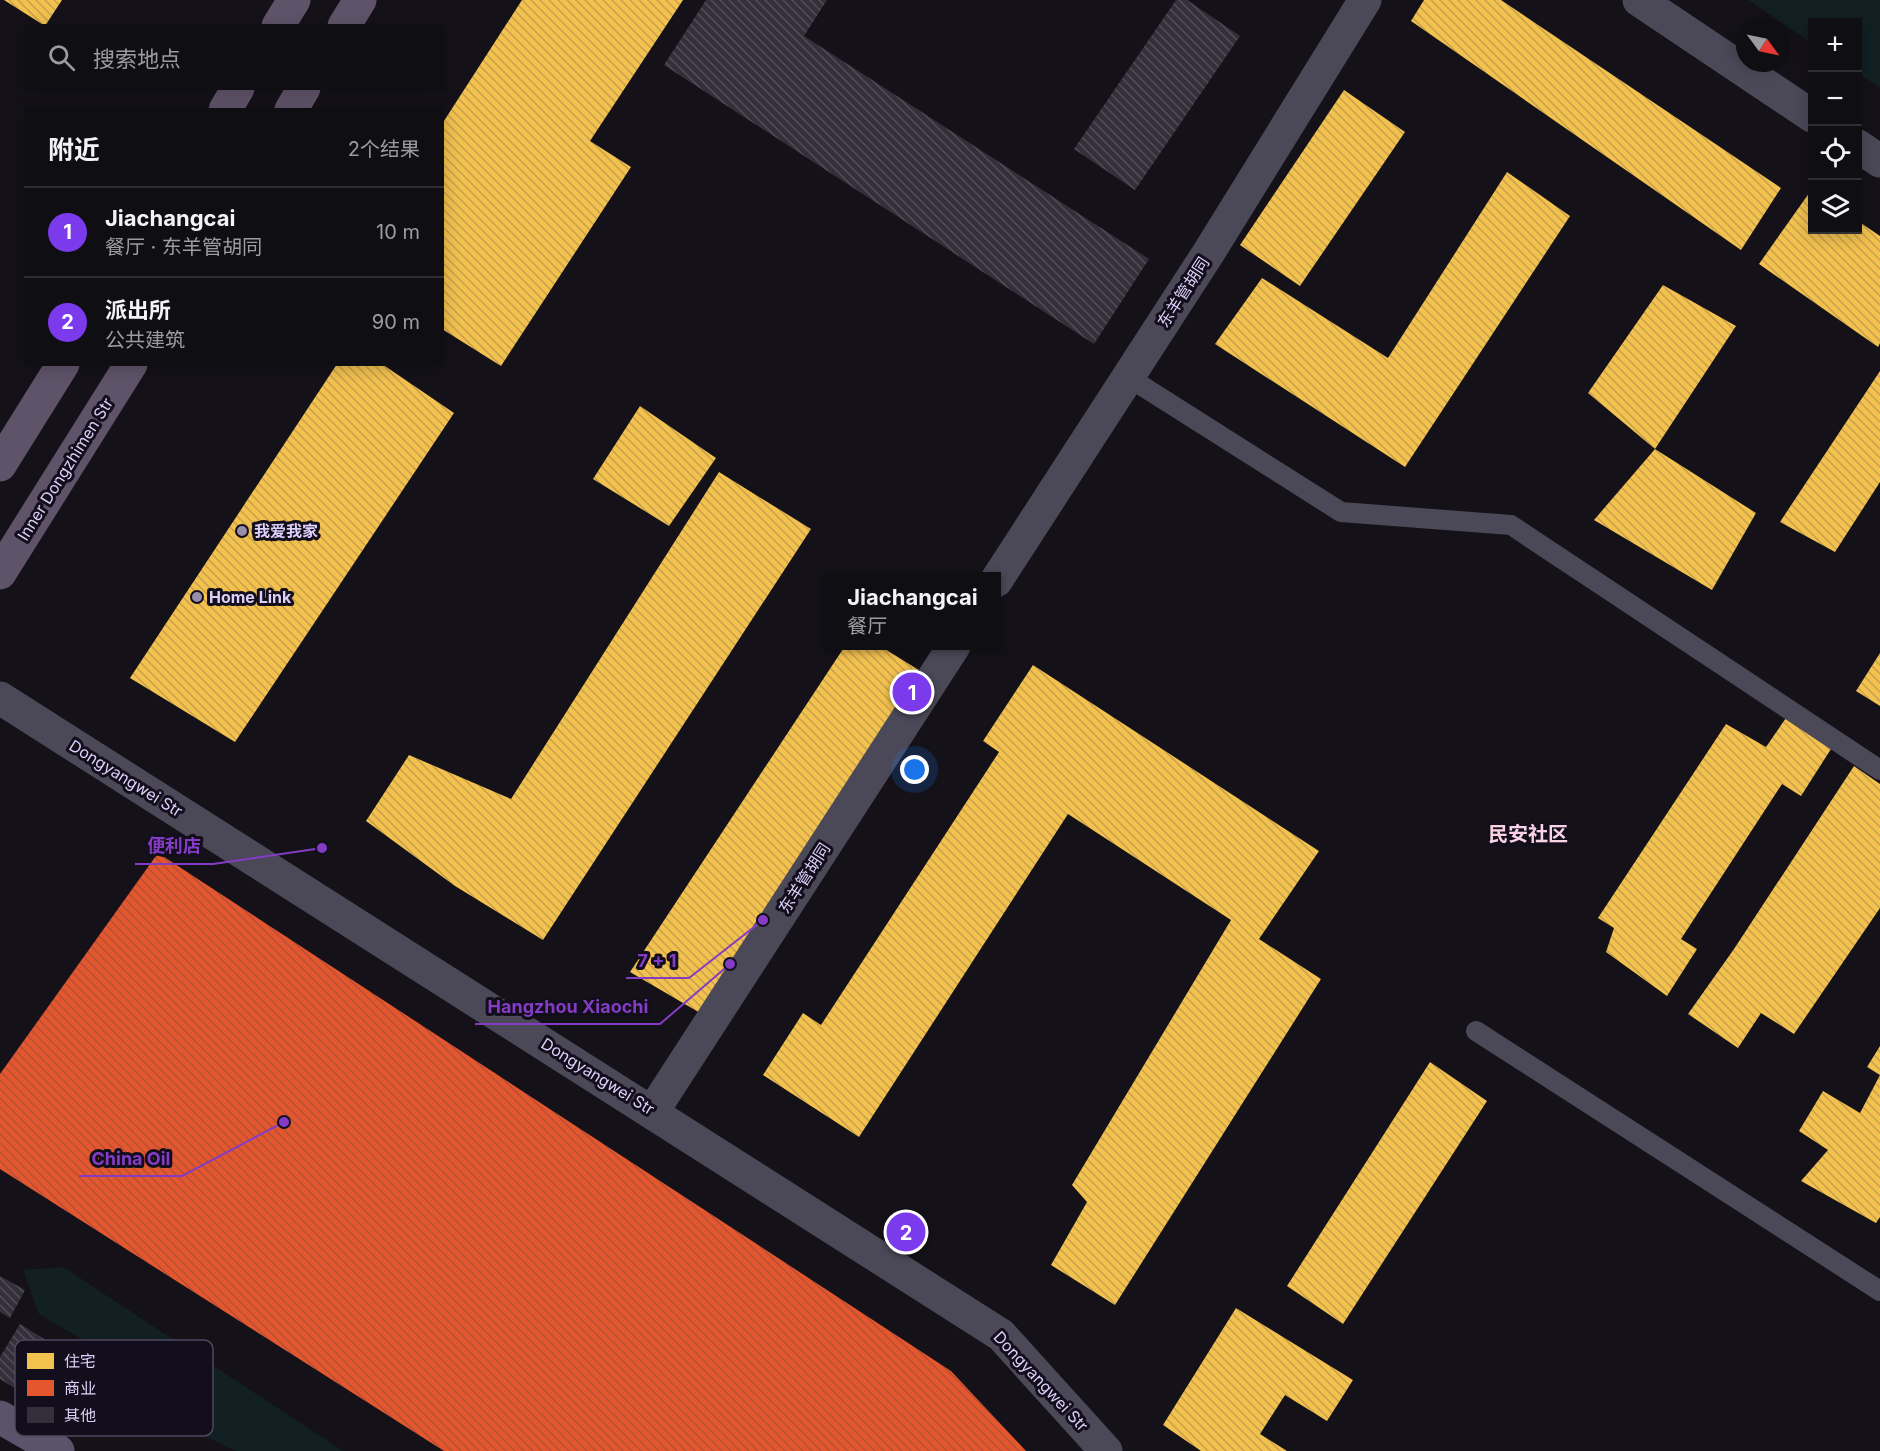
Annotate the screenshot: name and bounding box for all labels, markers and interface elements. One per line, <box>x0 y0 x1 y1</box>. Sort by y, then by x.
north arrow <box>1736 18 1790 72</box>
map controls <box>1808 18 1862 234</box>
button: + <box>1808 18 1862 72</box>
search box <box>24 24 444 90</box>
icon: search <box>45 41 78 74</box>
text: 搜索地点 <box>93 46 181 72</box>
button: − <box>1808 72 1862 126</box>
button: locate <box>1808 126 1862 180</box>
text: 附近 <box>48 134 100 165</box>
text: 2个结果 <box>348 137 420 161</box>
button: layers <box>1808 180 1862 234</box>
text: Jiachangcai <box>105 205 236 231</box>
text: 1 <box>63 220 72 244</box>
text: 10 m <box>376 220 420 244</box>
text: 餐厅 · 东羊管胡同 <box>105 235 262 259</box>
street label: 东羊管胡同 <box>1153 253 1213 331</box>
text: 派出所 <box>105 297 171 323</box>
text: 2 <box>61 310 74 334</box>
text: 90 m <box>372 310 420 334</box>
text: 公共建筑 <box>105 328 185 352</box>
street label: Inner Dongzhimen Str <box>13 394 117 544</box>
place label: 我爱我家 <box>254 521 318 541</box>
marker: 我爱我家 <box>235 524 249 538</box>
popup <box>824 572 1001 650</box>
text: Jiachangcai <box>847 584 978 610</box>
place label: Home Link <box>209 587 292 607</box>
marker: Home Link <box>190 590 204 604</box>
text: 餐厅 <box>847 614 887 638</box>
pin: 1 <box>892 670 932 714</box>
street label: Dongyangwei Str <box>66 735 186 821</box>
your location <box>900 755 929 784</box>
district label: 民安社区 <box>1488 822 1568 846</box>
callout: 便利店 <box>135 828 213 864</box>
text: 便利店 <box>147 835 201 856</box>
street label: 东羊管胡同 <box>774 839 834 917</box>
callout: 7 + 1 <box>626 942 689 978</box>
text: 7 + 1 <box>638 950 676 971</box>
callout: Hangzhou Xiaochi <box>475 988 660 1024</box>
text: Hangzhou Xiaochi <box>488 996 648 1017</box>
street label: Dongyangwei Str <box>538 1033 658 1119</box>
callout: China Oil <box>79 1140 182 1176</box>
text: China Oil <box>92 1148 170 1169</box>
pin: 2 <box>886 1210 926 1254</box>
street label: Dongyangwei Str <box>989 1327 1093 1435</box>
legend <box>15 1340 213 1436</box>
text: 住宅 <box>64 1351 96 1371</box>
text: 商业 <box>64 1378 96 1398</box>
text: 其他 <box>64 1405 96 1425</box>

